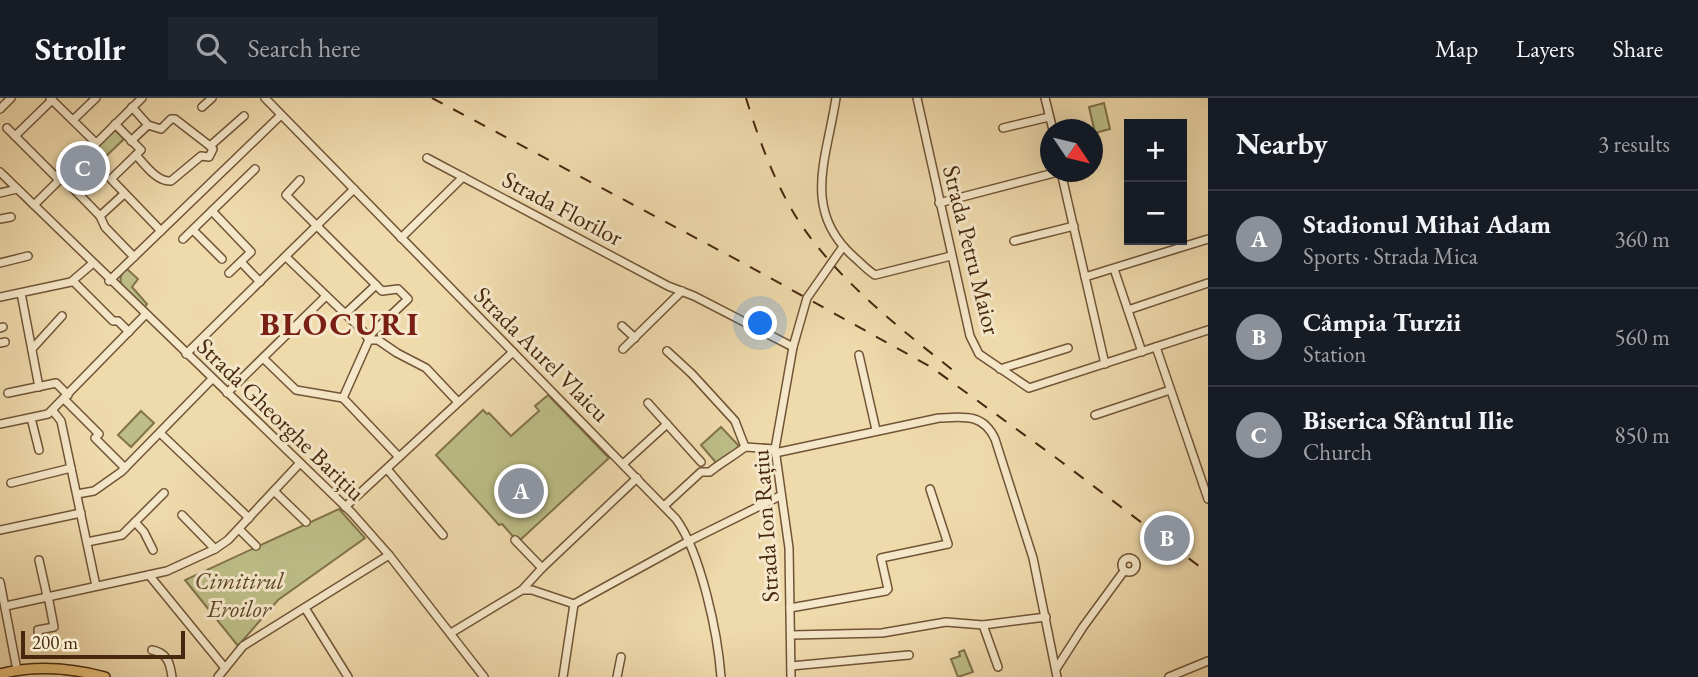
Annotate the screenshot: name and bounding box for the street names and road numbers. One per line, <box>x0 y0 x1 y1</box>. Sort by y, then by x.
street label: Strada Petru Maior <box>936 162 1008 338</box>
street label: Strada Florilor <box>497 163 629 253</box>
street label: Strada Aurel Vlaicu <box>467 279 617 429</box>
street label: Strada Gheorghe Barițiu <box>190 331 372 508</box>
street label: Strada Ion Rațiu <box>744 448 786 603</box>

